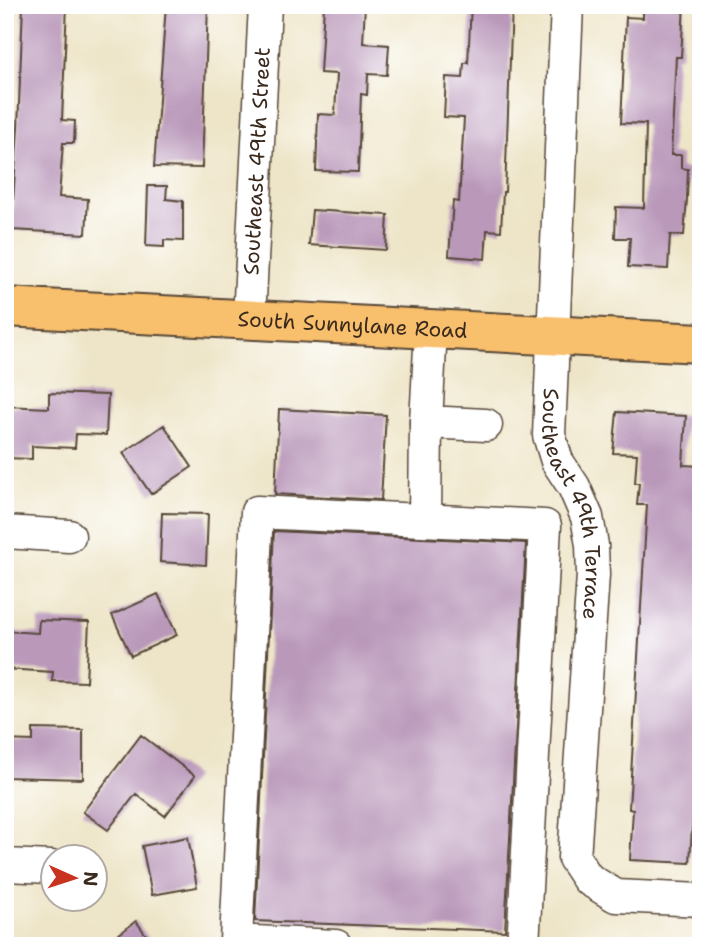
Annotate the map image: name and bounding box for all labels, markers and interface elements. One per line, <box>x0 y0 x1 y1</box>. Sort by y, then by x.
street label: Southeast 49th Street <box>237 47 277 276</box>
street label: South Sunnylane Road <box>237 305 468 345</box>
street label: Southeast 49th Terrace <box>535 388 607 621</box>
north arrow <box>38 842 108 912</box>
text: N <box>78 871 103 887</box>

